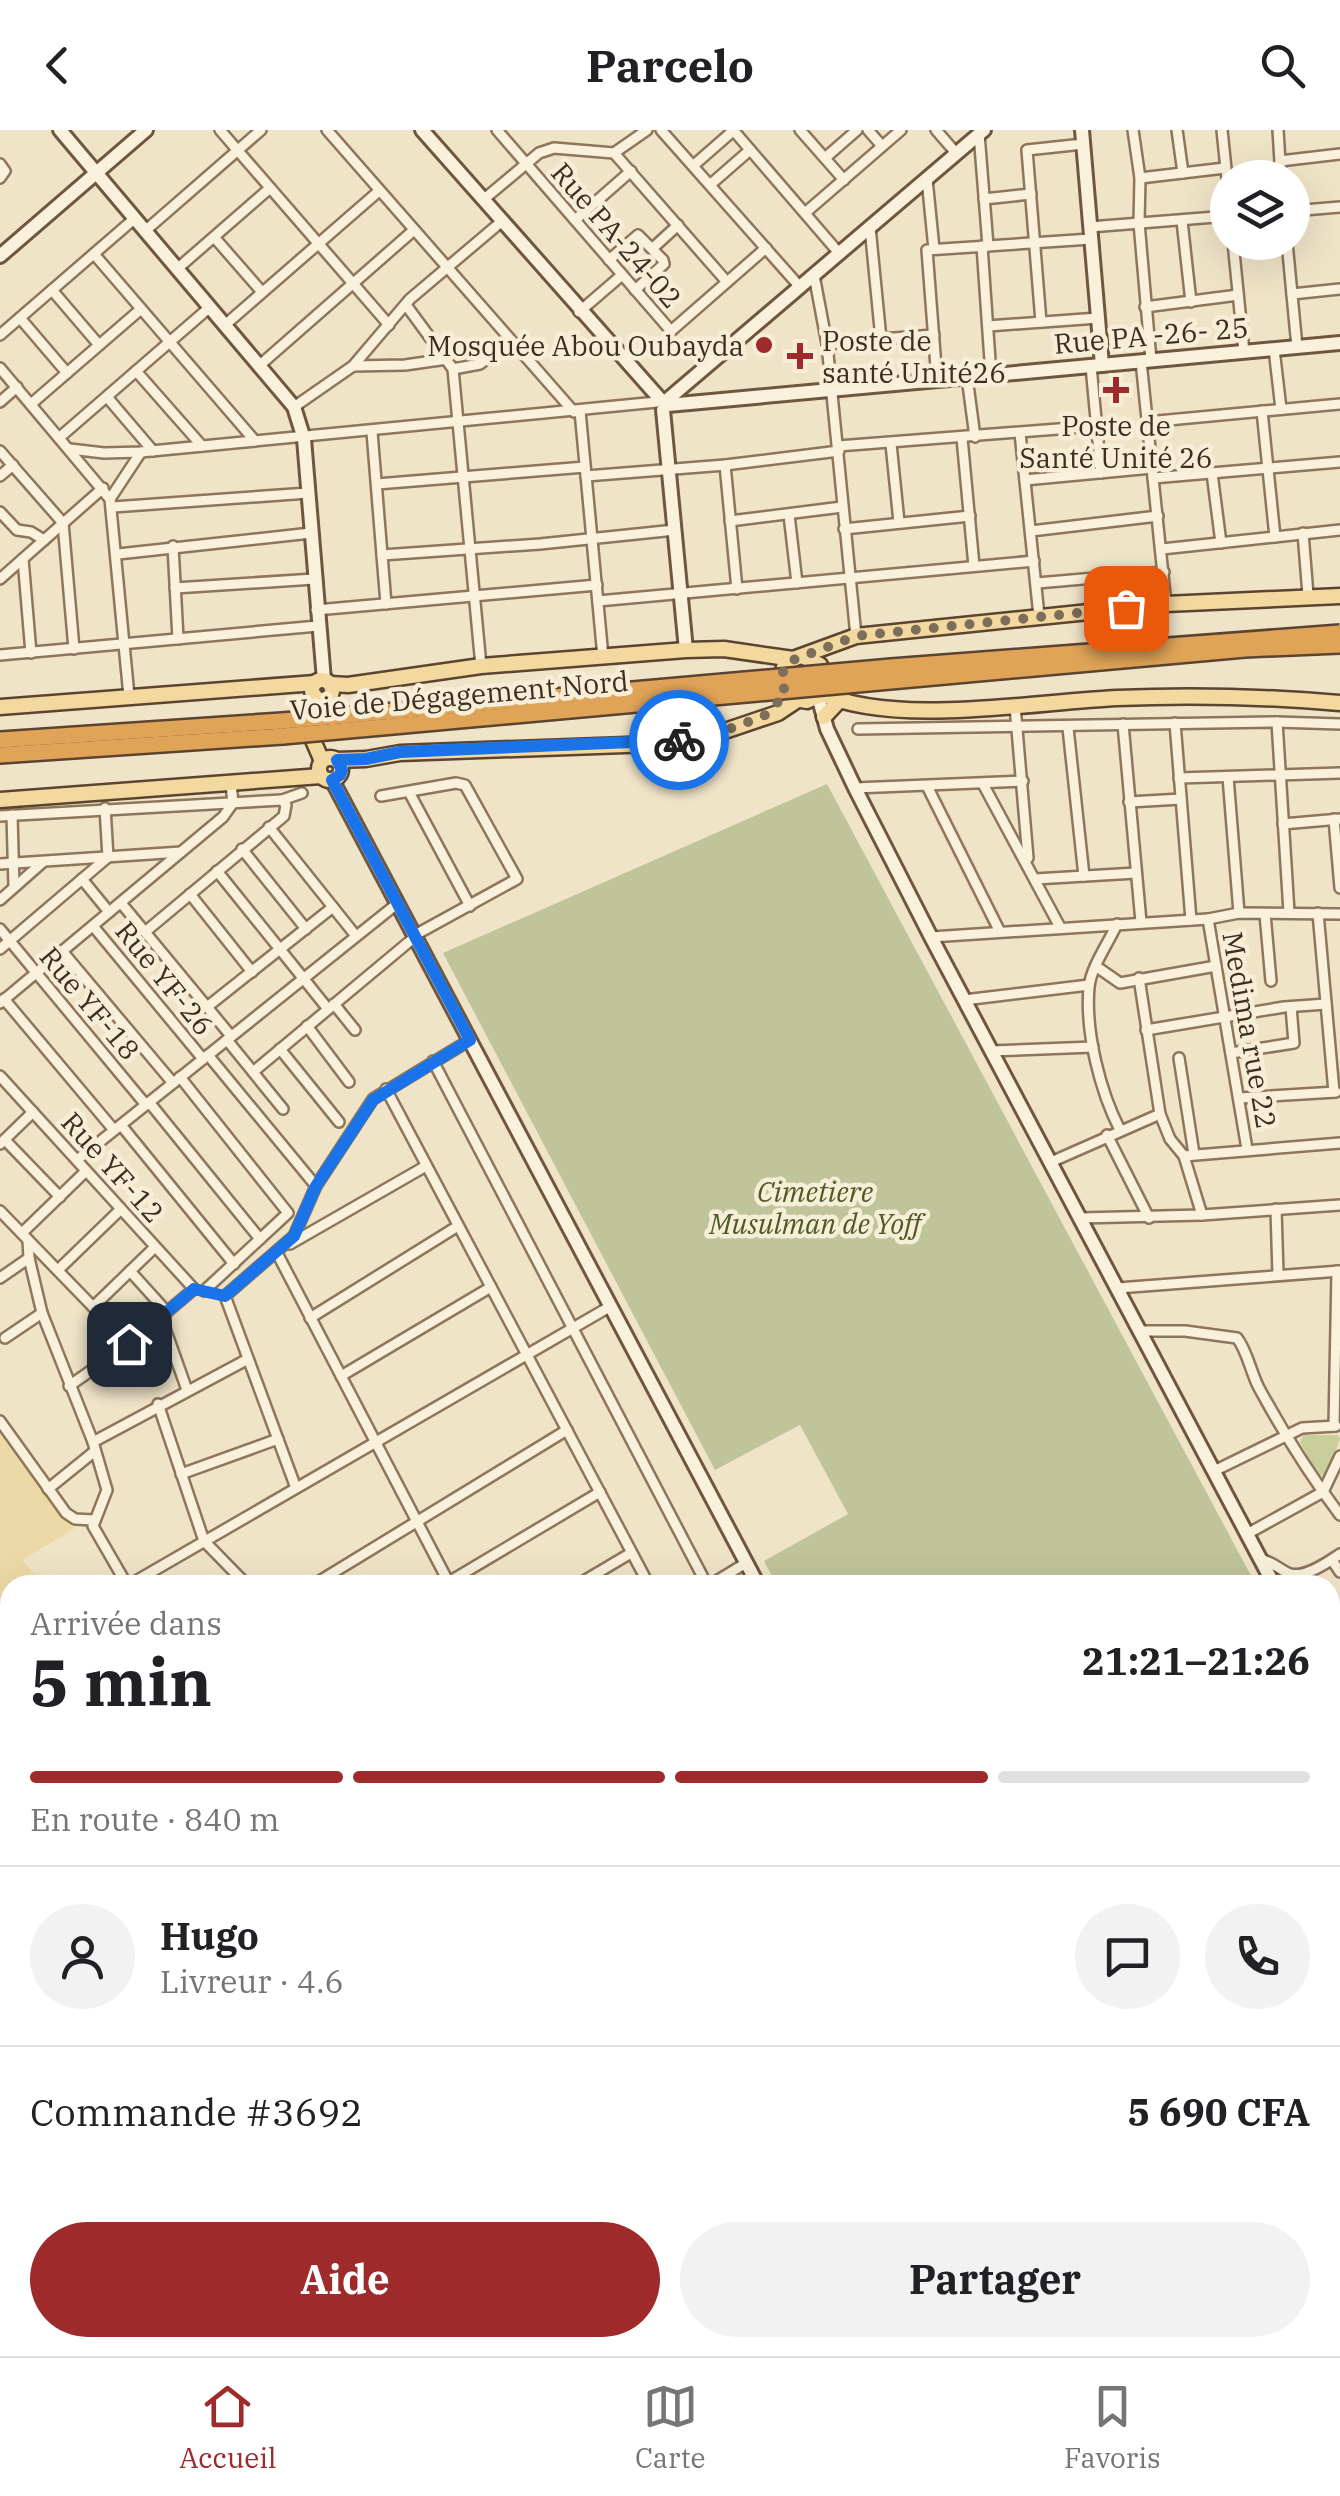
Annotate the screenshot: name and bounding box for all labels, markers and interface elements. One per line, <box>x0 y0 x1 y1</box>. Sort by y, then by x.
text: Parcelo <box>586 36 754 94</box>
icon: back <box>30 38 85 93</box>
icon: search <box>1255 38 1310 93</box>
street label: Rue PA-24-02 <box>544 154 690 316</box>
map controls <box>1210 160 1310 260</box>
button: layers <box>1210 160 1310 260</box>
street label: Rue PA -26- 25 <box>1052 308 1250 362</box>
place label: Poste de santé Unité26 <box>822 322 1006 391</box>
place label: Mosquée Abou Oubayda <box>427 327 744 364</box>
marker: Mosquée Abou Oubayda <box>753 334 775 356</box>
marker: Poste de santé Unité26 <box>787 343 813 369</box>
marker: Poste de Santé Unité 26 <box>1103 377 1129 403</box>
place label: Poste de Santé Unité 26 <box>1019 407 1213 476</box>
pin <box>1084 566 1169 651</box>
icon: bag <box>1099 581 1154 636</box>
street label: Voie de Dégagement Nord <box>288 662 630 728</box>
courier <box>629 690 729 790</box>
icon: bike <box>652 713 707 768</box>
street label: Rue YF-26 <box>108 913 222 1043</box>
street label: Medima rue 22 <box>1214 929 1286 1131</box>
street label: Rue YF-18 <box>32 939 148 1067</box>
street label: Rue YF-12 <box>53 1104 173 1230</box>
park label: Cimetiere Musulman de Yoff <box>708 1173 926 1242</box>
pin <box>87 1302 172 1387</box>
icon: home <box>102 1317 157 1372</box>
text: Arrivée dans <box>30 1602 222 1644</box>
text: 21:21–21:26 <box>1082 1636 1310 1685</box>
text: 5 min <box>30 1639 212 1724</box>
text: En route · 840 m <box>30 1798 280 1840</box>
button: person <box>30 1904 135 2009</box>
button: chat <box>1075 1904 1180 2009</box>
button: phone <box>1205 1904 1310 2009</box>
text: Hugo <box>160 1911 259 1960</box>
text: Livreur · 4.6 <box>160 1960 344 2002</box>
text: Commande #3692 <box>30 2087 363 2136</box>
text: 5 690 CFA <box>1127 2087 1310 2136</box>
button: Aide <box>30 2222 660 2337</box>
button: Partager <box>680 2222 1310 2337</box>
tab: Accueil <box>179 2379 276 2476</box>
tab: Carte <box>635 2379 706 2476</box>
tab: Favoris <box>1064 2379 1161 2476</box>

